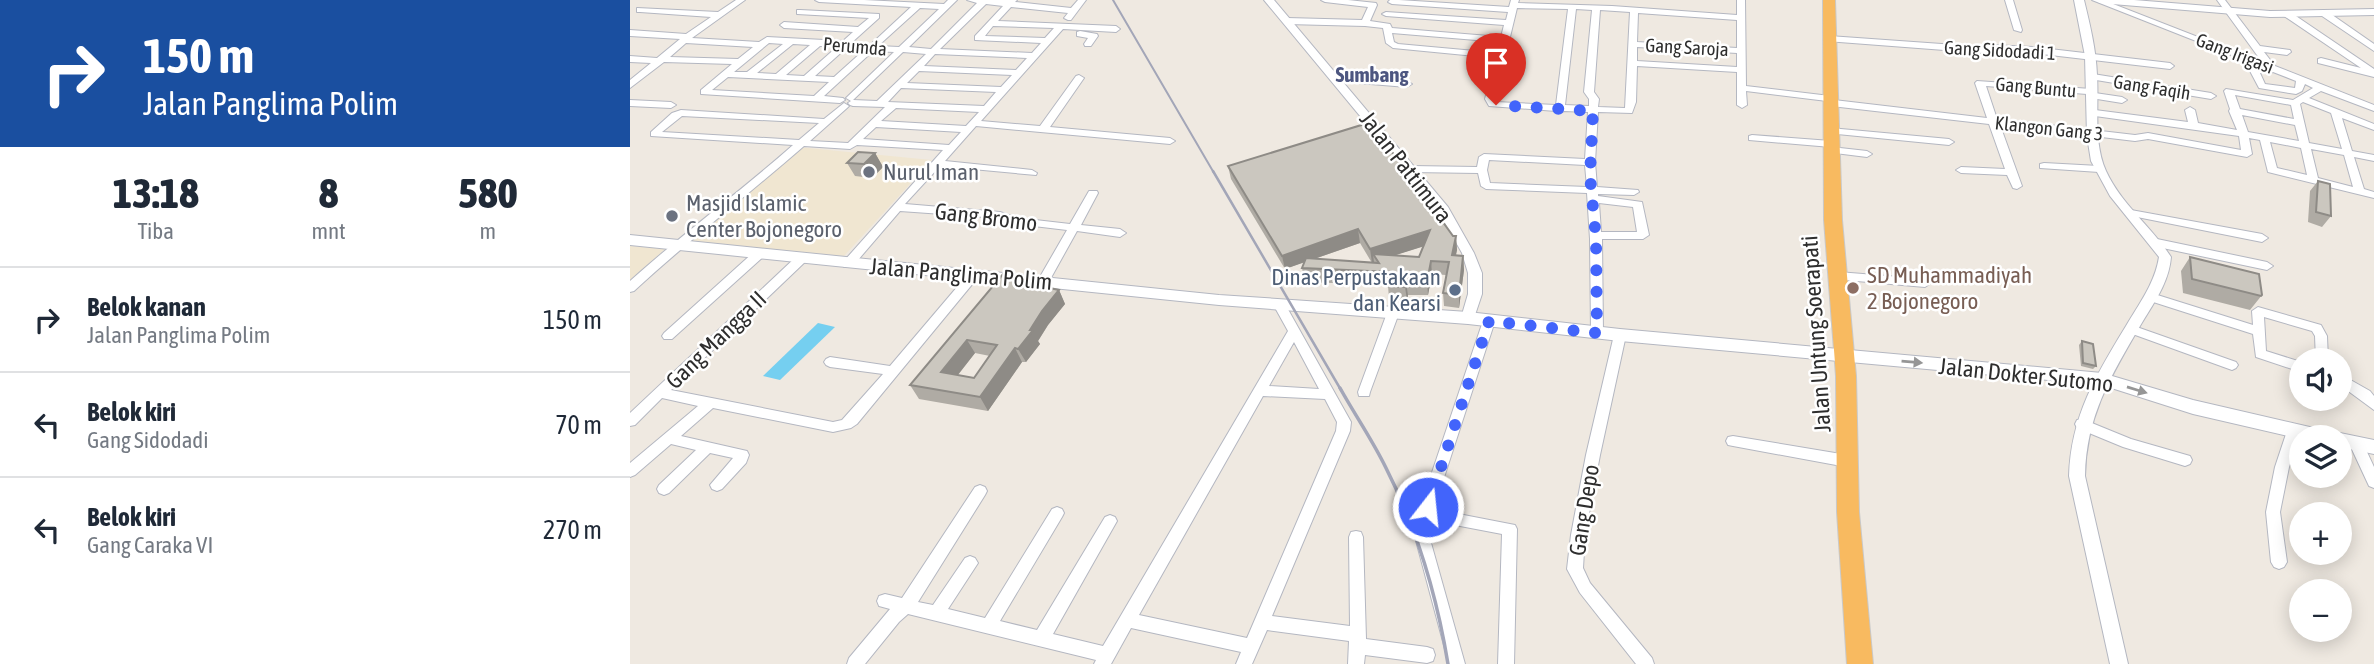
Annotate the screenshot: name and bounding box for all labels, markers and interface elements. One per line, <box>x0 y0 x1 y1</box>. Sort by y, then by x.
text: 150 m <box>143 27 254 83</box>
icon: right <box>28 28 119 119</box>
street label: Gang Irigasi <box>2193 28 2277 78</box>
street label: Perumda <box>822 32 888 60</box>
pin <box>1466 33 1526 105</box>
street label: Gang Saroja <box>1645 34 1729 60</box>
street label: Gang Sidodadi 1 <box>1944 36 2056 64</box>
icon: arrive <box>1477 44 1515 82</box>
district label: Sumbang <box>1335 62 1409 86</box>
street label: Gang Faqih <box>2112 70 2192 104</box>
street label: Gang Buntu <box>1995 73 2077 101</box>
text: Jalan Panglima Polim <box>143 85 398 122</box>
street label: Jalan Pattimura <box>1355 106 1457 228</box>
street label: Klangon Gang 3 <box>1994 111 2104 145</box>
place label: Nurul Iman <box>883 159 979 185</box>
marker: Nurul Iman <box>861 164 877 180</box>
text: 13:18 <box>112 169 199 217</box>
text: 8 <box>319 169 338 217</box>
text: 580 <box>458 169 517 217</box>
place label: Masjid Islamic Center Bojonegoro <box>686 190 842 242</box>
street label: Gang Bromo <box>933 198 1039 236</box>
marker: Masjid Islamic Center Bojonegoro <box>664 208 680 224</box>
text: Tiba <box>137 218 174 244</box>
text: mnt <box>311 218 346 244</box>
text: m <box>480 218 496 244</box>
street label: Jalan Untung Soerapati <box>1796 235 1836 433</box>
street label: Jalan Panglima Polim <box>869 253 1053 295</box>
place label: SD Muhammadiyah 2 Bojonegoro <box>1867 262 2032 314</box>
place label: Dinas Perpustakaan dan Kearsi <box>1271 264 1441 316</box>
marker: SD Muhammadiyah 2 Bojonegoro <box>1845 280 1861 296</box>
marker: Dinas Perpustakaan dan Kearsi <box>1447 282 1463 298</box>
street label: Gang Mangga II <box>661 286 771 394</box>
text: Belok kanan <box>87 292 206 322</box>
icon: right <box>28 301 66 339</box>
text: 150 m <box>543 305 602 335</box>
text: Jalan Panglima Polim <box>87 322 270 348</box>
map controls <box>2289 348 2352 642</box>
button: sound <box>2289 348 2352 411</box>
street label: Jalan Dokter Sutomo <box>1938 353 2114 397</box>
one-way arrow <box>1901 357 1923 368</box>
one-way arrow <box>2127 385 2148 395</box>
text: Belok kiri <box>87 397 176 427</box>
icon: left <box>28 406 66 444</box>
text: 70 m <box>555 410 602 440</box>
button: layers <box>2289 425 2352 488</box>
text: Gang Sidodadi <box>87 427 209 453</box>
street label: Gang Depo <box>1564 462 1604 558</box>
position arrow <box>1391 470 1465 544</box>
text: Belok kiri <box>87 502 176 532</box>
button: + <box>2289 502 2352 565</box>
icon: left <box>28 511 66 549</box>
text: 270 m <box>543 515 602 545</box>
text: Gang Caraka VI <box>87 532 213 558</box>
button: − <box>2289 579 2352 642</box>

